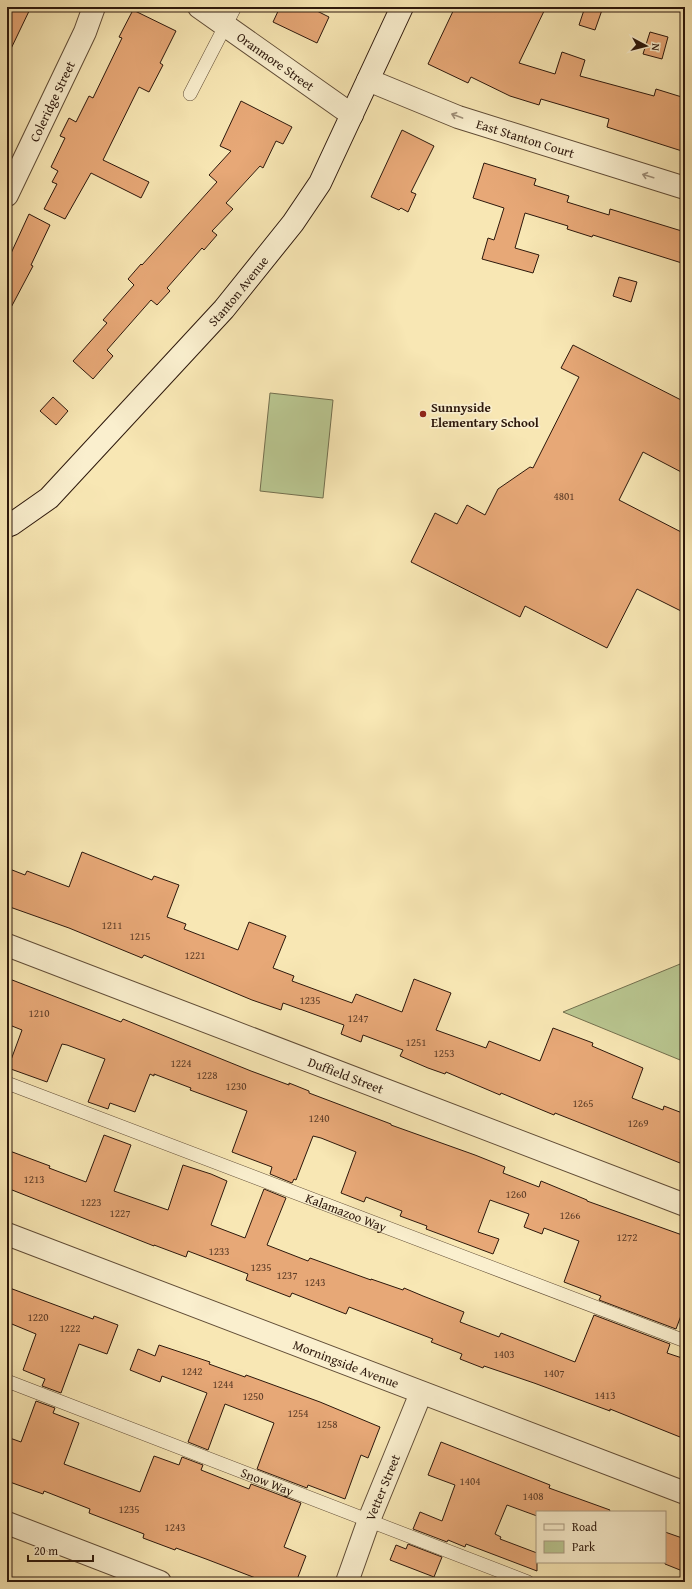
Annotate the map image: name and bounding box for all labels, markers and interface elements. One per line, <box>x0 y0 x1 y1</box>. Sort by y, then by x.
north arrow <box>626 26 666 66</box>
street label: Oranmore Street <box>233 28 318 96</box>
text: N <box>647 43 664 52</box>
street label: Coleridge Street <box>25 57 80 145</box>
one-way arrow <box>451 112 464 119</box>
street label: East Stanton Court <box>474 114 577 163</box>
one-way arrow <box>641 172 654 179</box>
street label: Stanton Avenue <box>204 252 273 331</box>
place label: Sunnyside Elementary School <box>431 398 539 432</box>
marker: Sunnyside Elementary School <box>418 409 428 419</box>
house number: 4801 <box>553 488 575 504</box>
house number: 1211 <box>101 917 123 933</box>
house number: 1215 <box>129 928 151 944</box>
house number: 1221 <box>184 947 206 963</box>
house number: 1235 <box>299 992 321 1008</box>
house number: 1210 <box>28 1005 50 1021</box>
house number: 1247 <box>347 1010 369 1026</box>
house number: 1251 <box>405 1034 427 1050</box>
house number: 1253 <box>433 1045 455 1061</box>
street label: Duffield Street <box>305 1052 387 1099</box>
house number: 1224 <box>170 1055 192 1071</box>
house number: 1228 <box>196 1067 218 1083</box>
house number: 1230 <box>225 1078 247 1094</box>
house number: 1265 <box>572 1095 594 1111</box>
house number: 1240 <box>308 1110 330 1126</box>
house number: 1269 <box>627 1115 649 1131</box>
house number: 1213 <box>23 1171 45 1187</box>
house number: 1260 <box>505 1186 527 1202</box>
street label: Kalamazoo Way <box>303 1188 390 1237</box>
house number: 1223 <box>80 1194 102 1210</box>
house number: 1227 <box>109 1205 131 1221</box>
house number: 1266 <box>559 1207 581 1223</box>
house number: 1272 <box>616 1229 638 1245</box>
house number: 1233 <box>208 1243 230 1259</box>
house number: 1235 <box>250 1259 272 1275</box>
house number: 1237 <box>276 1267 298 1283</box>
house number: 1243 <box>304 1274 326 1290</box>
house number: 1220 <box>27 1309 49 1325</box>
house number: 1222 <box>59 1320 81 1336</box>
street label: Morningside Avenue <box>290 1335 402 1393</box>
house number: 1403 <box>493 1346 515 1362</box>
house number: 1242 <box>181 1363 203 1379</box>
house number: 1407 <box>543 1365 565 1381</box>
house number: 1244 <box>212 1376 234 1392</box>
house number: 1413 <box>594 1387 616 1403</box>
house number: 1250 <box>242 1388 264 1404</box>
house number: 1254 <box>287 1405 309 1421</box>
house number: 1258 <box>316 1416 338 1432</box>
street label: Vetter Street <box>361 1451 405 1524</box>
street label: Snow Way <box>238 1463 297 1501</box>
house number: 1404 <box>459 1473 481 1489</box>
house number: 1408 <box>522 1488 544 1504</box>
house number: 1235 <box>118 1501 140 1517</box>
legend <box>536 1511 666 1563</box>
text: Road <box>572 1518 598 1535</box>
house number: 1243 <box>164 1519 186 1535</box>
scale bar <box>28 1537 93 1563</box>
text: Park <box>572 1538 596 1555</box>
text: 20 m <box>34 1542 58 1559</box>

